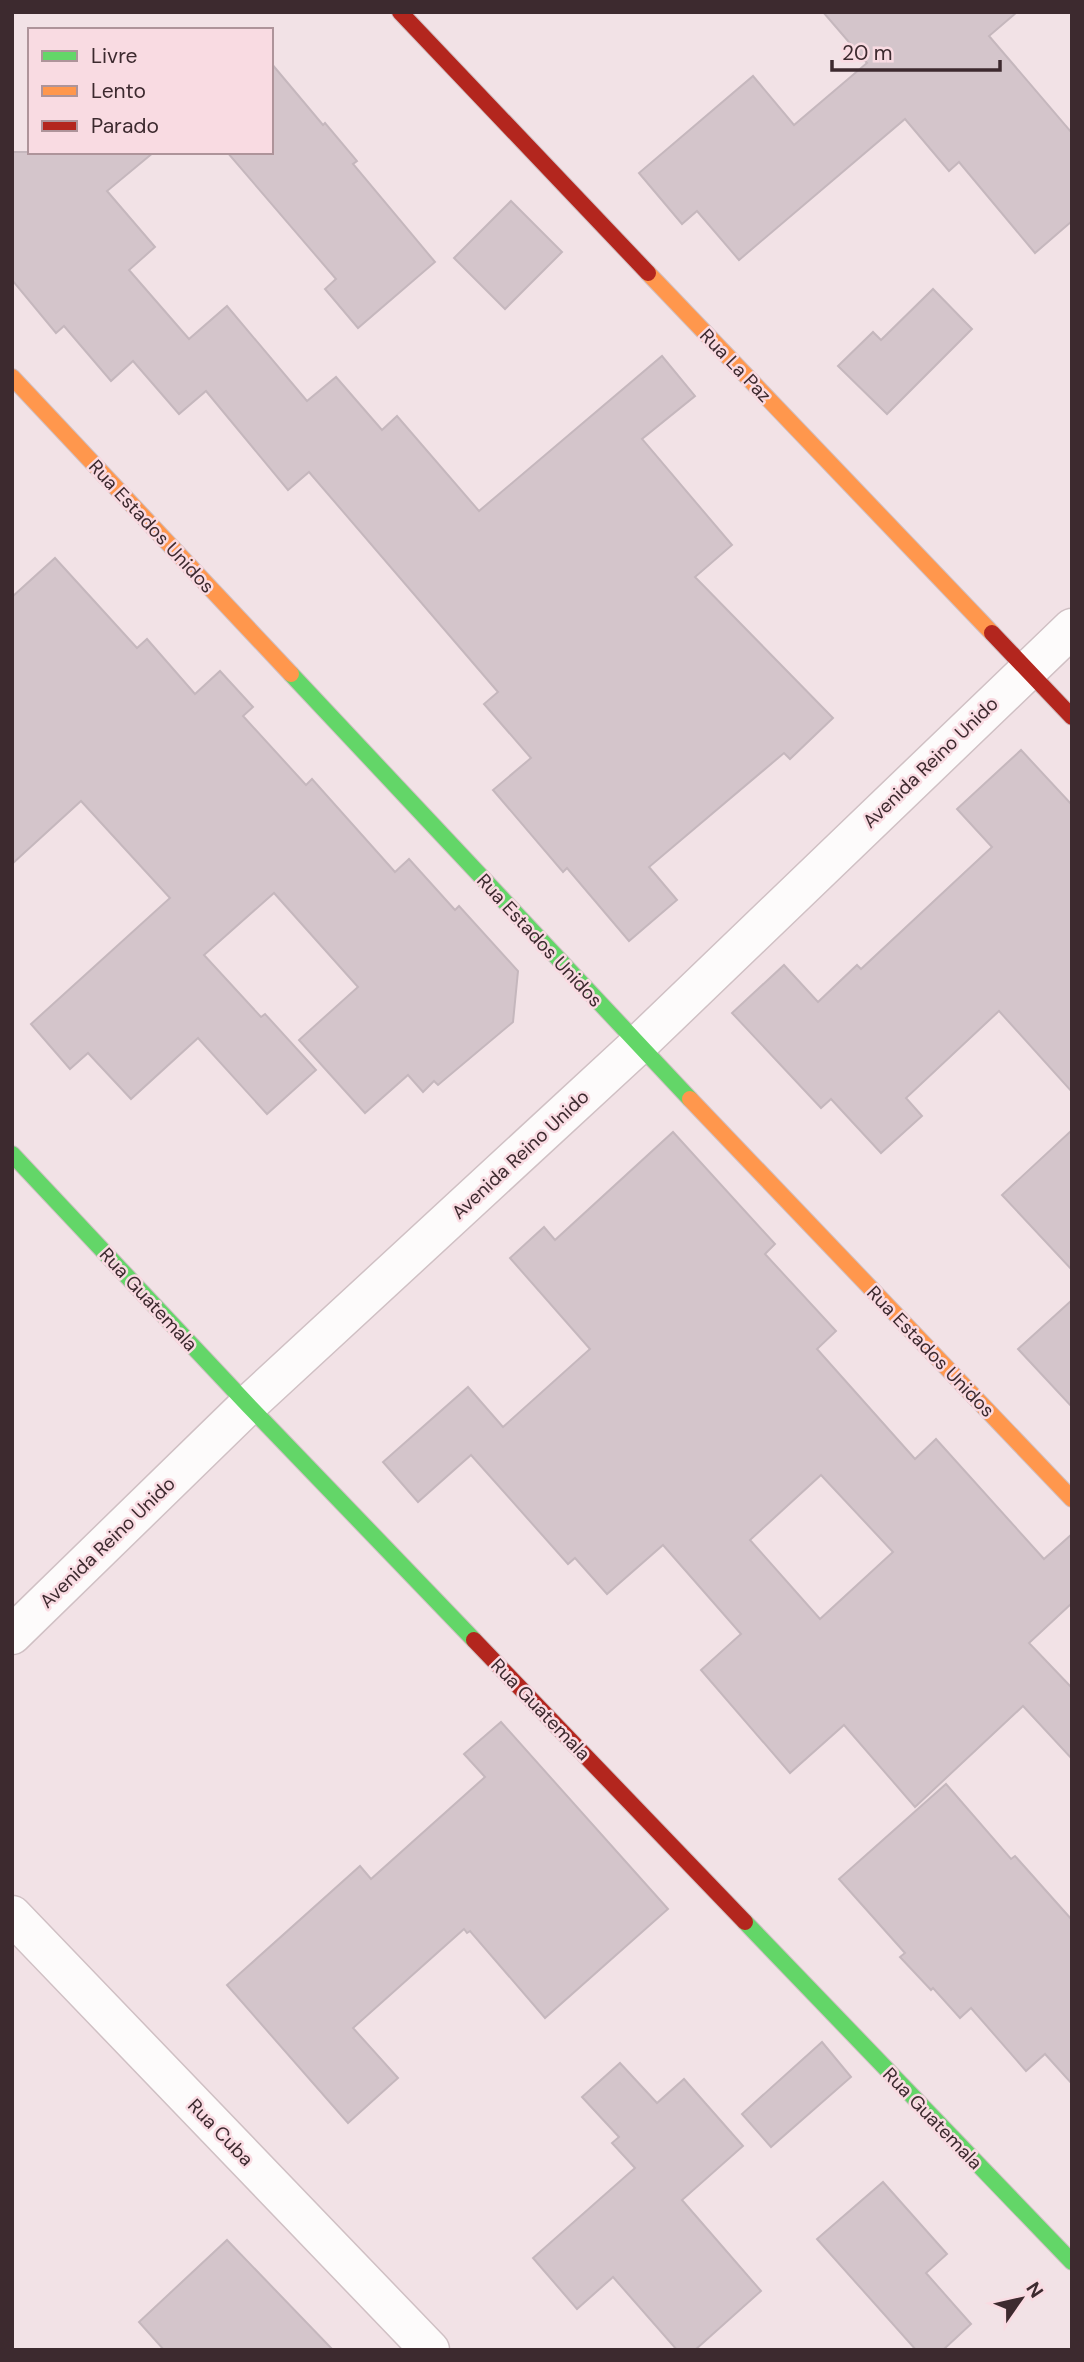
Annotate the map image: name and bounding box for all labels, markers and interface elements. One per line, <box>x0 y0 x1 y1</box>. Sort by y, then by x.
legend <box>28 28 273 154</box>
scale bar <box>832 28 1000 72</box>
text: 20 m <box>842 39 893 67</box>
text: Livre <box>91 42 138 70</box>
text: Lento <box>91 77 146 105</box>
text: Parado <box>91 112 159 140</box>
street label: Rua La Paz <box>694 323 777 407</box>
street label: Rua Estados Unidos <box>83 454 220 598</box>
street label: Avenida Reino Unido <box>857 691 1003 834</box>
street label: Rua Estados Unidos <box>471 868 608 1012</box>
street label: Avenida Reino Unido <box>446 1084 594 1225</box>
street label: Rua Guatemala <box>94 1242 203 1356</box>
street label: Rua Estados Unidos <box>861 1280 1000 1422</box>
street label: Avenida Reino Unido <box>34 1471 180 1614</box>
street label: Rua Guatemala <box>486 1653 596 1766</box>
street label: Rua Guatemala <box>878 2062 988 2175</box>
street label: Rua Cuba <box>182 2093 259 2171</box>
north arrow <box>986 2264 1056 2334</box>
text: N <box>1020 2277 1049 2303</box>

